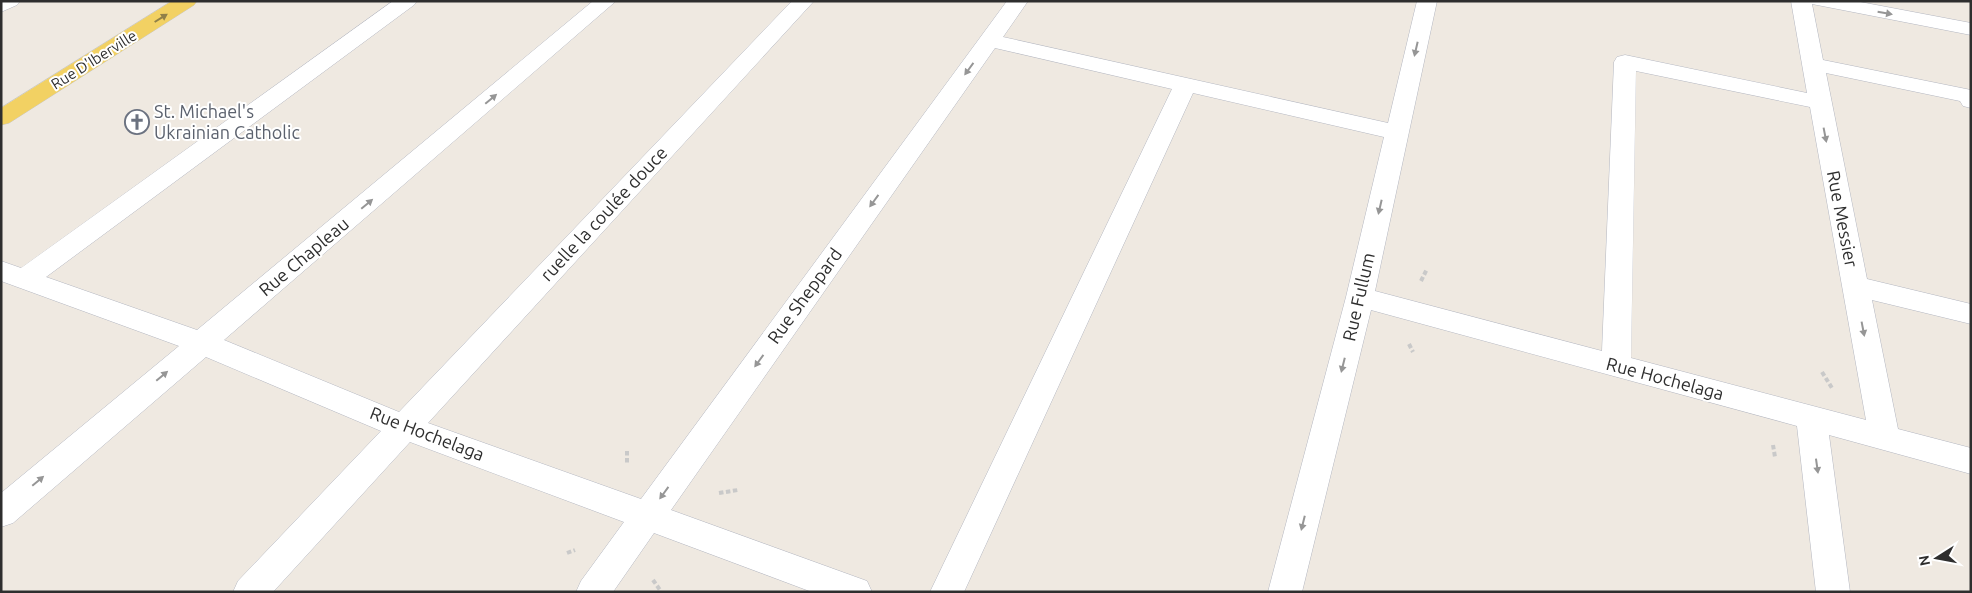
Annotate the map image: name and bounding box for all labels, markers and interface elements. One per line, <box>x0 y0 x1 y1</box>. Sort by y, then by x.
one-way arrow <box>1877 10 1893 18</box>
one-way arrow <box>154 13 168 22</box>
street label: Rue D'Iberville <box>48 26 140 93</box>
one-way arrow <box>1412 41 1420 56</box>
one-way arrow <box>964 62 974 76</box>
one-way arrow <box>484 93 497 104</box>
place label: St. Michael's Ukrainian Catholic <box>154 101 300 142</box>
church icon: St. Michael's Ukrainian Catholic <box>124 109 150 135</box>
one-way arrow <box>1821 128 1829 143</box>
street label: ruelle la coulée douce <box>536 142 671 285</box>
street label: Rue Messier <box>1824 169 1862 269</box>
one-way arrow <box>869 194 879 208</box>
one-way arrow <box>360 198 373 209</box>
one-way arrow <box>1376 200 1384 215</box>
street label: Rue Chapleau <box>254 213 352 300</box>
street label: Rue Sheppard <box>763 244 845 347</box>
street label: Rue Fullum <box>1338 251 1378 343</box>
one-way arrow <box>1859 321 1867 337</box>
street label: Rue Hochelaga <box>1604 353 1726 403</box>
one-way arrow <box>753 354 764 367</box>
one-way arrow <box>1339 358 1347 373</box>
one-way arrow <box>156 371 169 382</box>
street label: Rue Hochelaga <box>367 402 487 464</box>
one-way arrow <box>1813 458 1821 474</box>
one-way arrow <box>32 476 45 487</box>
one-way arrow <box>658 486 669 499</box>
one-way arrow <box>1299 515 1307 530</box>
north arrow <box>1912 533 1962 583</box>
text: N <box>1915 554 1933 567</box>

